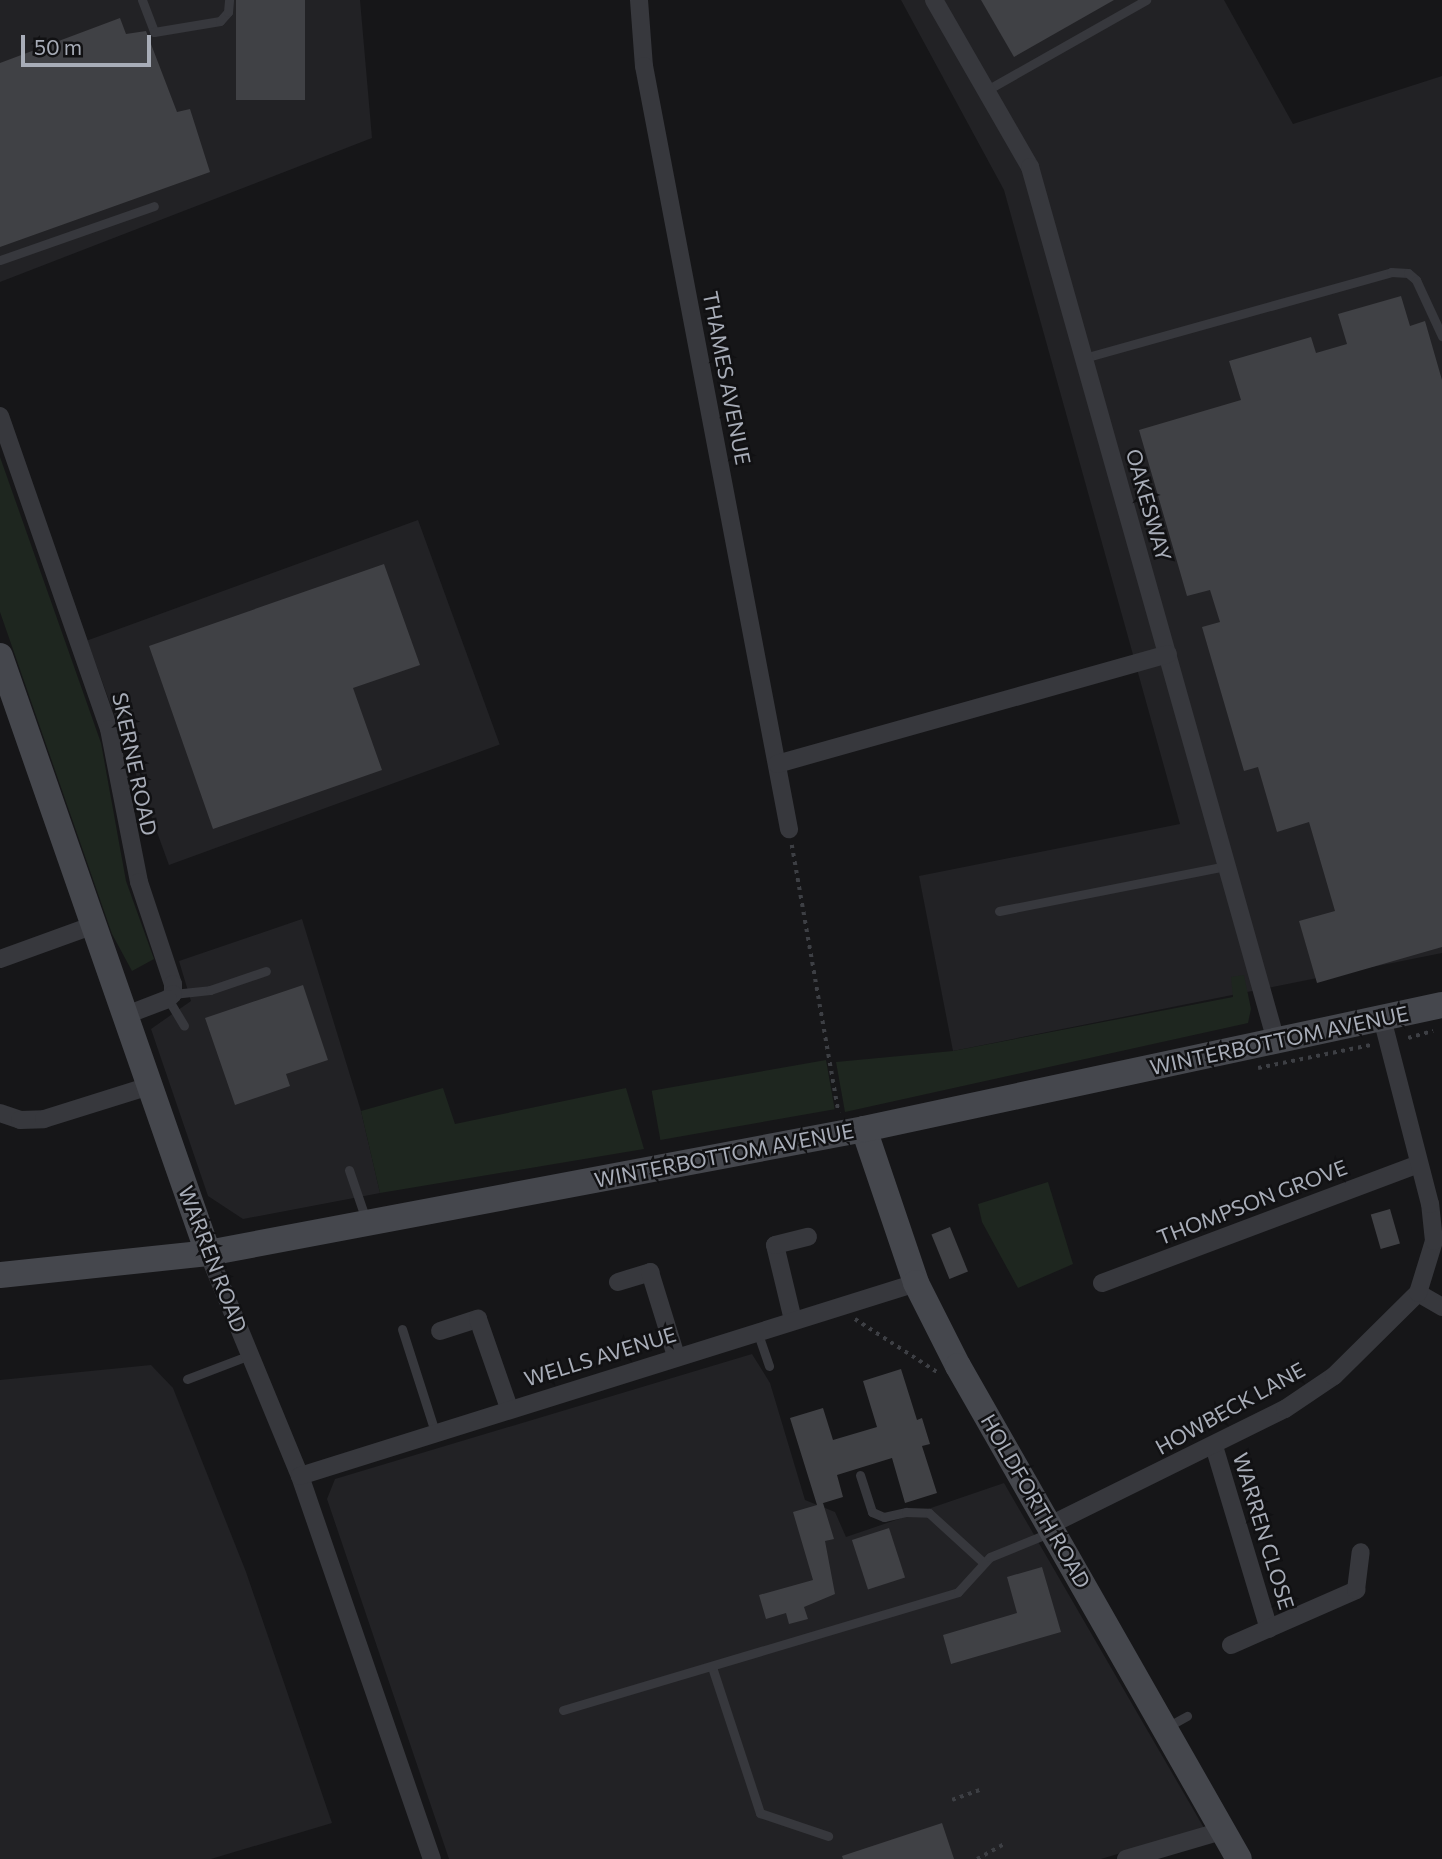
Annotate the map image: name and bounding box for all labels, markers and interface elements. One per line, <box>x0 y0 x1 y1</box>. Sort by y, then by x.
scale bar <box>24 21 154 65</box>
text: 50 m <box>34 34 82 59</box>
street label: THAMES AVENUE <box>698 289 756 467</box>
street label: OAKESWAY <box>1121 446 1177 564</box>
street label: SKERNE ROAD <box>108 690 162 838</box>
street label: WINTERBOTTOM AVENUE <box>1147 1000 1411 1080</box>
street label: WINTERBOTTOM AVENUE <box>592 1117 856 1193</box>
street label: THOMPSON GROVE <box>1154 1154 1350 1250</box>
street label: WARREN ROAD <box>173 1182 253 1336</box>
street label: WELLS AVENUE <box>521 1321 679 1391</box>
street label: HOWBECK LANE <box>1151 1356 1309 1460</box>
street label: HOLDFORTH ROAD <box>976 1410 1096 1592</box>
street label: WARREN CLOSE <box>1228 1449 1300 1613</box>

